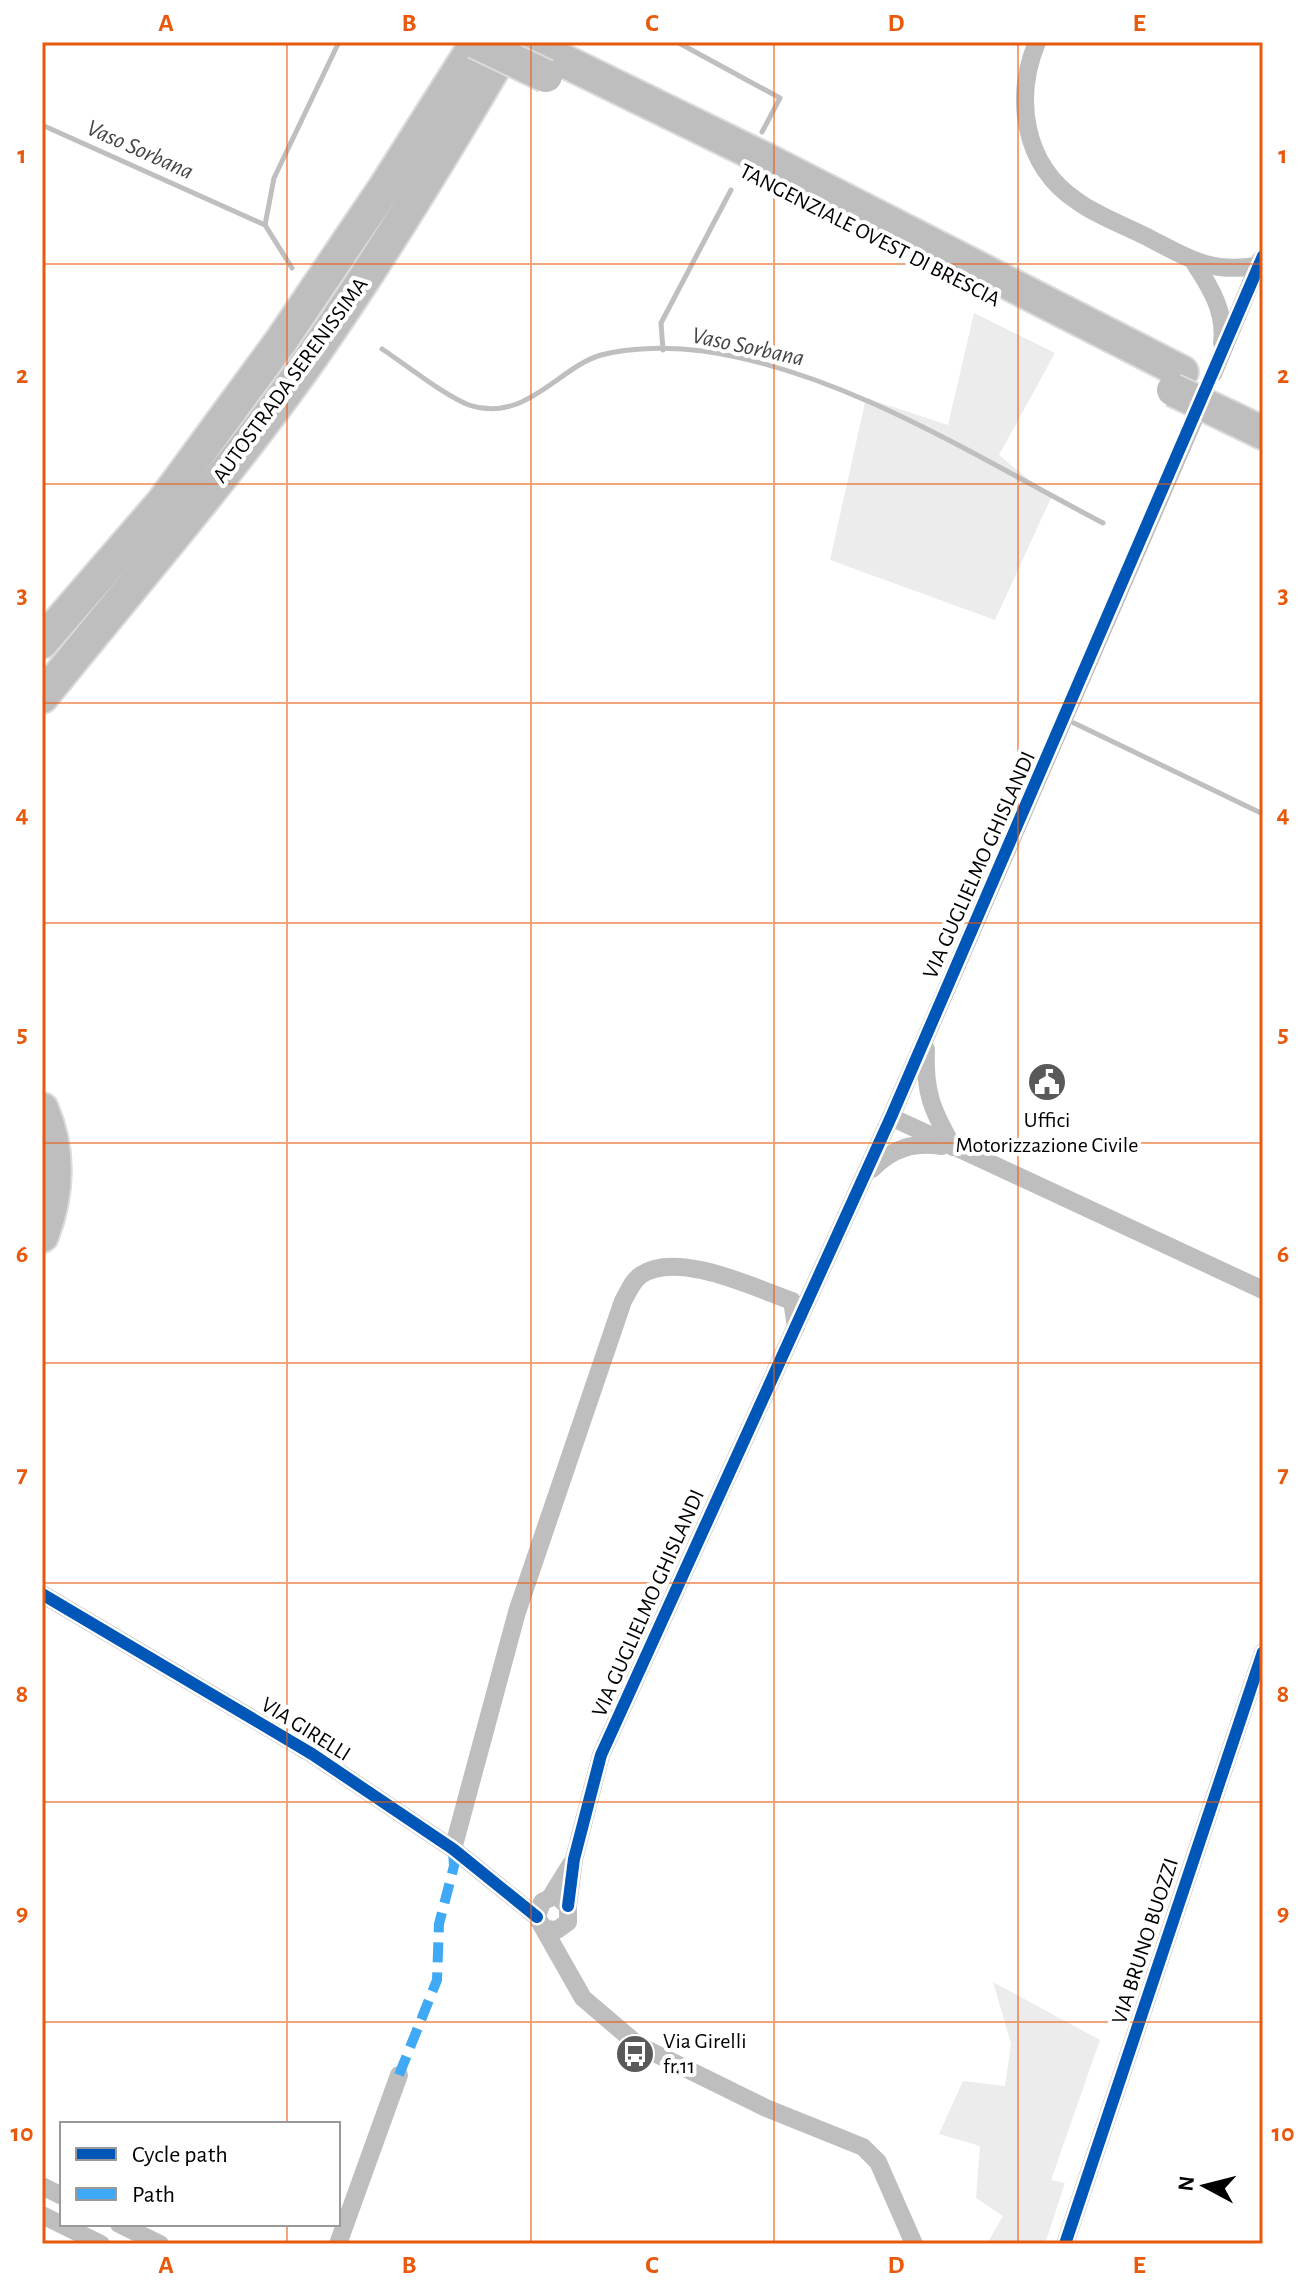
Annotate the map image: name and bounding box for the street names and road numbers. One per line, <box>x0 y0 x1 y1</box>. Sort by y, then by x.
street label: TANGENZIALE OVEST DI BRESCIA <box>736 160 1004 311</box>
street label: AUTOSTRADA SERENISSIMA <box>208 273 372 487</box>
street label: VIA GUGLIELMO GHISLANDI <box>919 748 1039 982</box>
street label: VIA GUGLIELMO GHISLANDI <box>588 1486 708 1720</box>
street label: VIA GIRELLI <box>257 1693 355 1765</box>
street label: VIA BRUNO BUOZZI <box>1108 1855 1182 2027</box>

